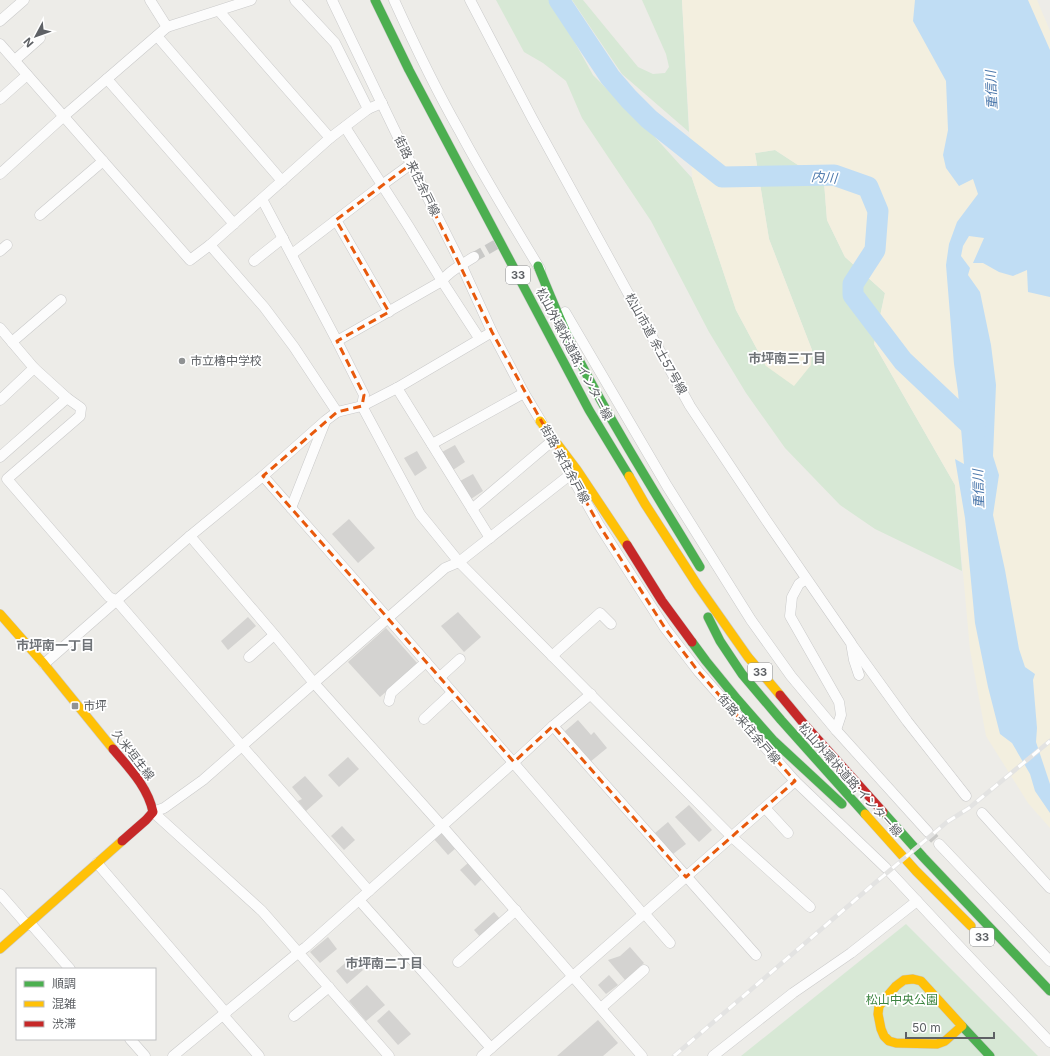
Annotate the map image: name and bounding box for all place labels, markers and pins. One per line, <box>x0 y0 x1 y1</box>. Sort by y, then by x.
place label: 市立椿中学校 <box>190 353 262 368</box>
marker: 市立椿中学校 <box>177 356 187 366</box>
place label: 市坪 <box>83 698 107 713</box>
marker: 市坪 <box>70 701 80 711</box>

